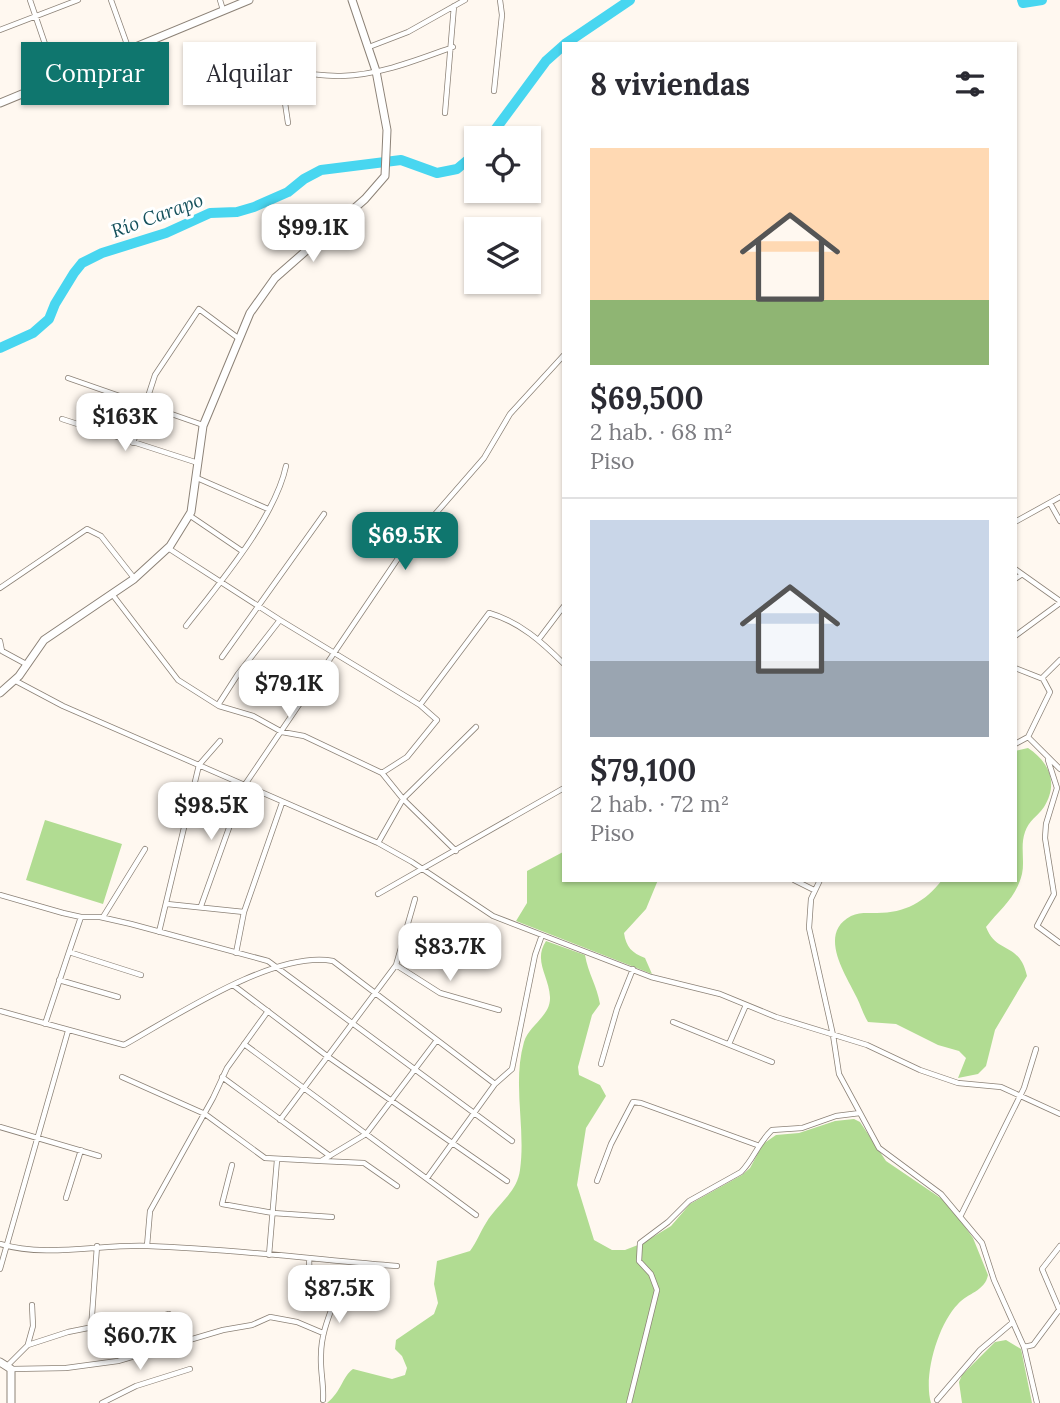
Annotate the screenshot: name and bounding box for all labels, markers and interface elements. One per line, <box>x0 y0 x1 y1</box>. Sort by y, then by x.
chip: Comprar <box>21 42 169 105</box>
chip: Alquilar <box>183 42 316 105</box>
text: 8 viviendas <box>590 65 750 103</box>
icon: filters <box>951 65 989 103</box>
map controls <box>464 126 541 294</box>
button: locate <box>464 126 541 203</box>
water label: Río Carapo <box>108 187 206 243</box>
icon: home <box>727 194 853 320</box>
pin: $99.1K <box>256 204 370 264</box>
text: $99.1K <box>278 212 348 241</box>
button: layers <box>464 217 541 294</box>
text: $69,500 <box>590 379 704 417</box>
pin: $163K <box>76 393 174 453</box>
text: $163K <box>92 401 158 430</box>
text: 2 hab. · 68 m² <box>590 417 733 446</box>
text: Piso <box>590 446 635 475</box>
pin: $69.5K <box>348 512 462 572</box>
text: $69.5K <box>368 520 442 549</box>
icon: home <box>727 566 853 692</box>
pin: $79.1K <box>232 660 346 720</box>
text: $79.1K <box>255 668 323 697</box>
text: $79,100 <box>590 751 696 789</box>
pin: $98.5K <box>154 782 268 842</box>
text: 2 hab. · 72 m² <box>590 789 729 818</box>
text: $98.5K <box>174 790 248 819</box>
text: Piso <box>590 818 635 847</box>
pin: $83.7K <box>393 923 507 983</box>
text: $83.7K <box>414 931 486 960</box>
pin: $87.5K <box>282 1266 396 1325</box>
text: $87.5K <box>304 1273 374 1302</box>
pin: $60.7K <box>83 1312 197 1372</box>
text: $60.7K <box>104 1320 176 1349</box>

